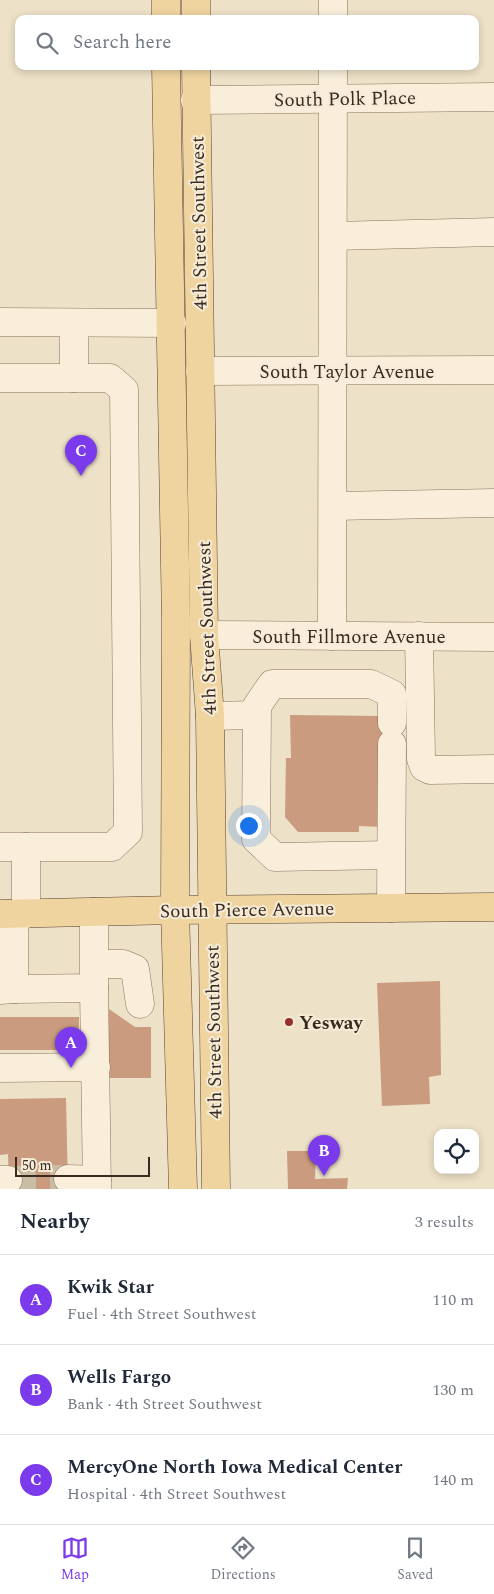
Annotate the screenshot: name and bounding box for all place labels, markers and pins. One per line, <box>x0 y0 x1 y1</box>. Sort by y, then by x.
pin: C <box>65 435 97 476</box>
place label: Yesway <box>299 1009 364 1038</box>
marker: Yesway <box>283 1016 295 1028</box>
pin: A <box>55 1027 87 1068</box>
pin: B <box>308 1135 340 1176</box>

